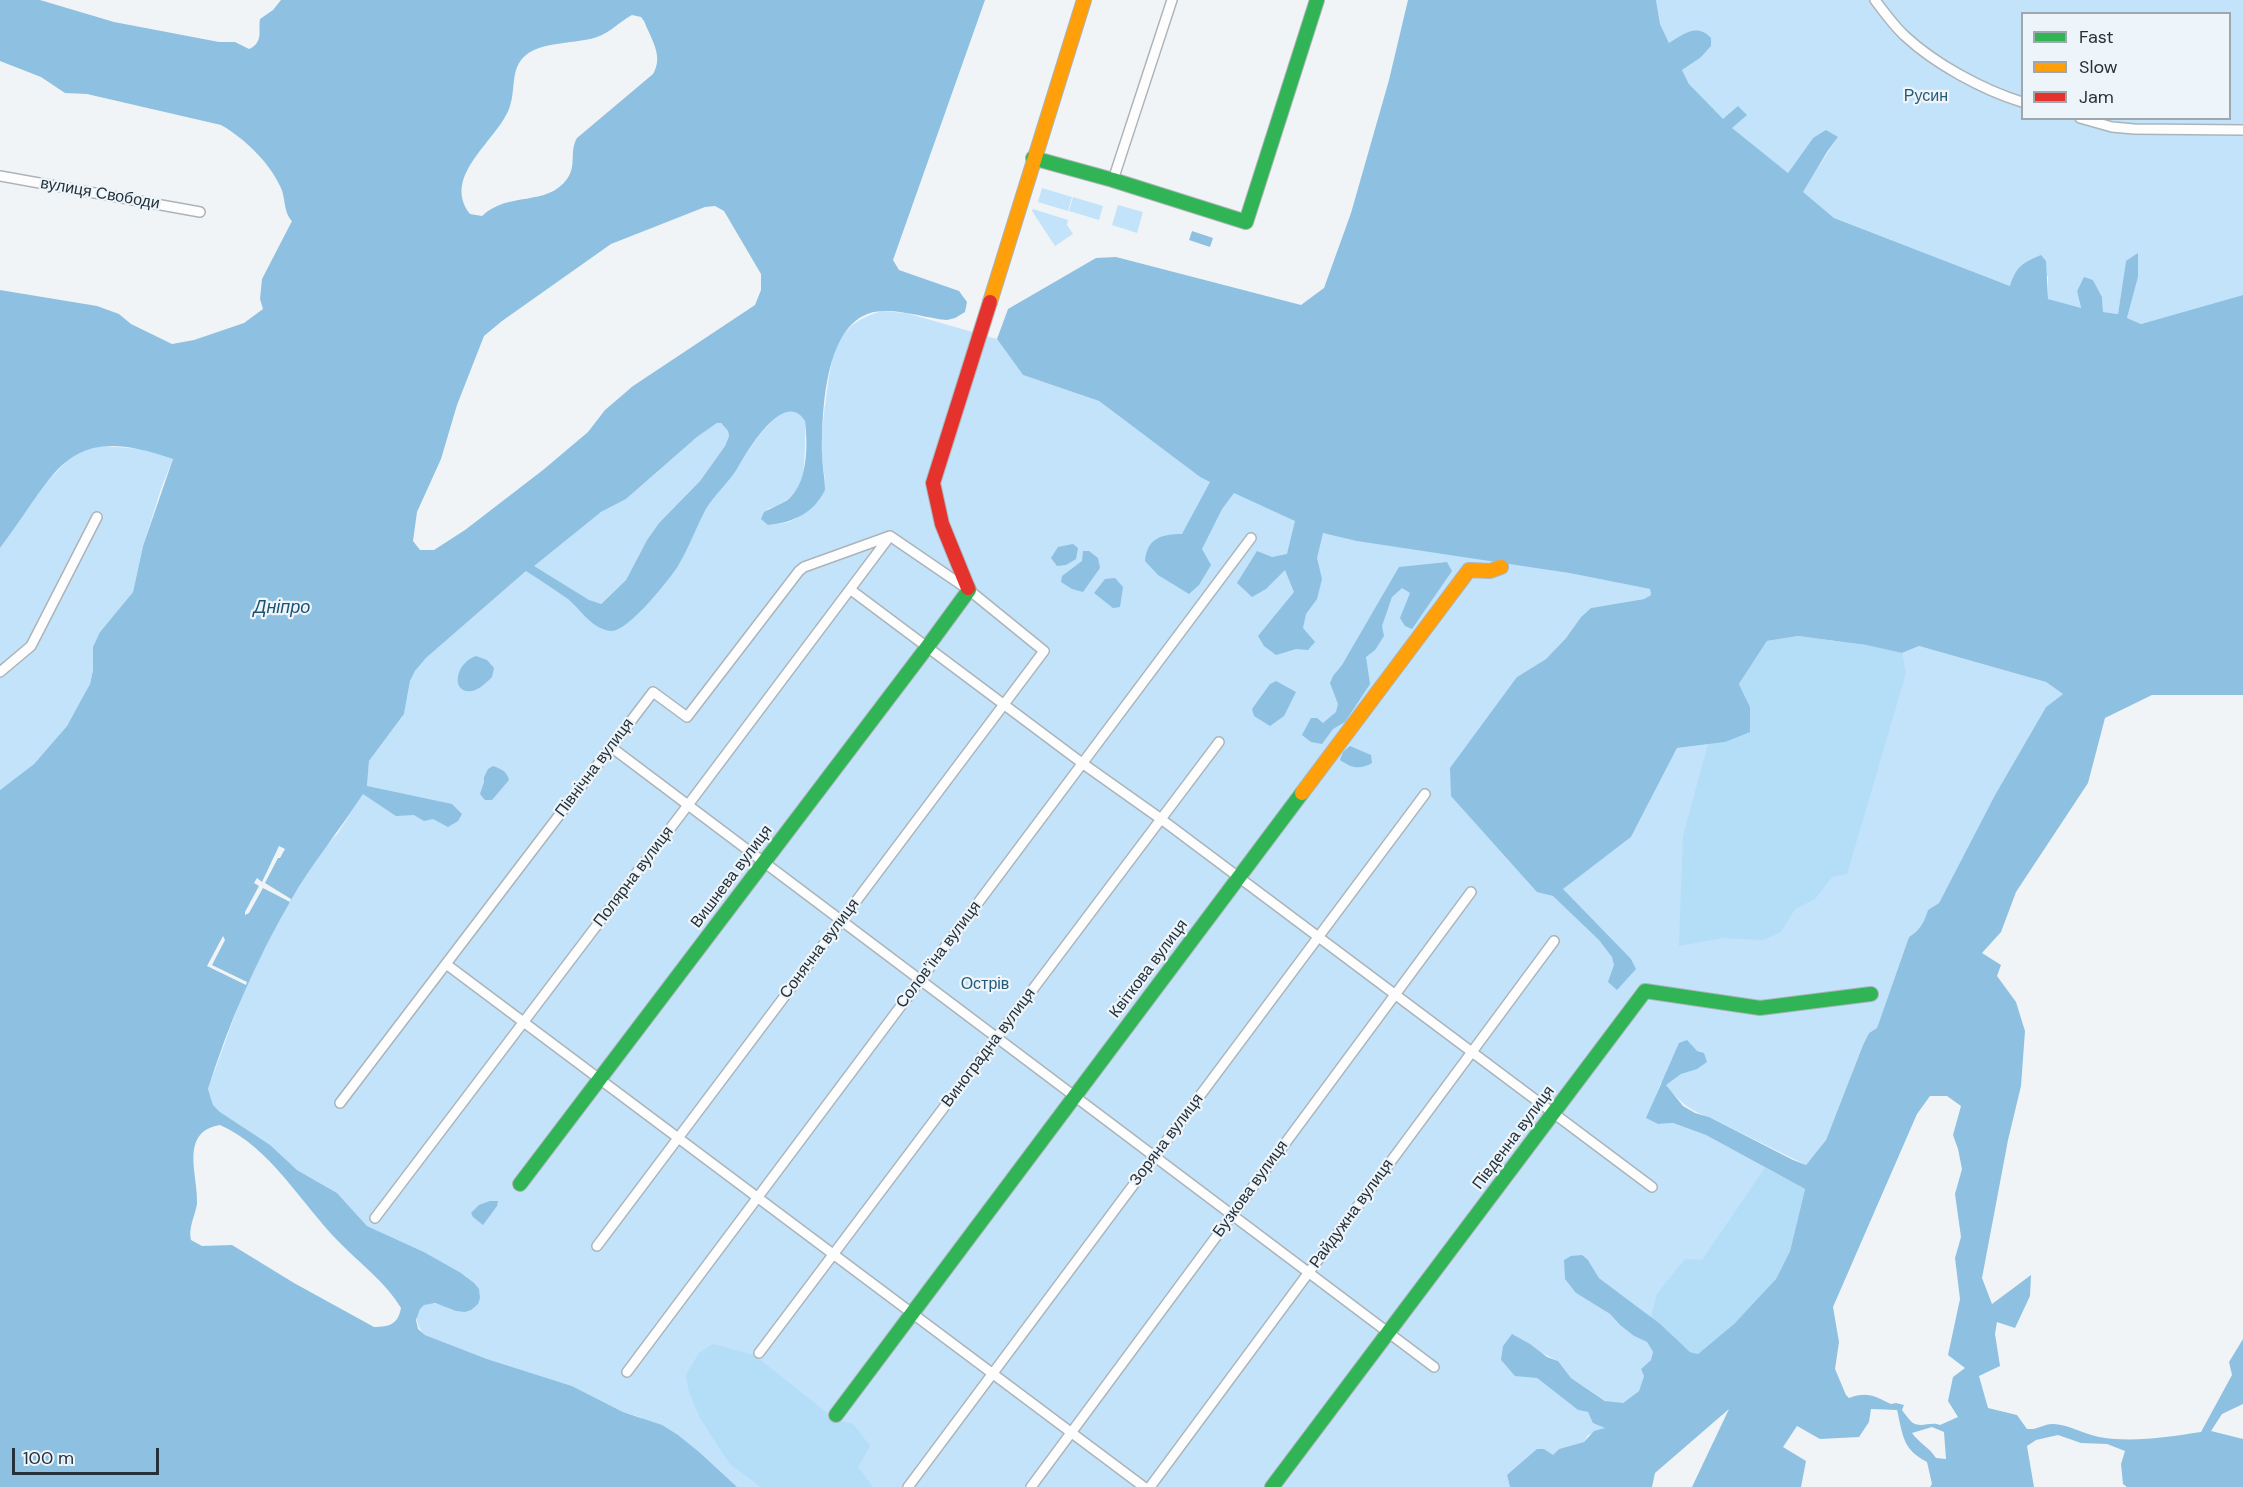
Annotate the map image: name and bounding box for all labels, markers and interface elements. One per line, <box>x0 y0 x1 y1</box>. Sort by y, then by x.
legend <box>2021 12 2231 120</box>
text: Fast <box>2079 25 2114 49</box>
text: Slow <box>2079 55 2118 79</box>
text: Jam <box>2079 85 2114 109</box>
park label: Русин <box>1904 87 1948 107</box>
street label: вулиця Свободи <box>39 174 161 214</box>
water label: Дніпро <box>254 597 310 619</box>
street label: Північна вулиця <box>552 715 638 821</box>
street label: Вишнева вулиця <box>687 822 777 932</box>
street label: Полярна вулиця <box>590 823 678 931</box>
street label: Сонячна вулиця <box>776 895 864 1003</box>
street label: Соловʼїна вулиця <box>893 898 985 1012</box>
street label: Квіткова вулиця <box>1106 916 1192 1022</box>
park label: Острів <box>961 975 1009 995</box>
street label: Виноградна вулиця <box>938 985 1040 1111</box>
street label: Південна вулиця <box>1469 1083 1559 1193</box>
street label: Зоряна вулиця <box>1126 1090 1208 1190</box>
street label: Бузкова вулиця <box>1209 1137 1293 1241</box>
street label: Райдужна вулиця <box>1306 1156 1398 1272</box>
scale bar <box>15 1436 162 1474</box>
text: 100 m <box>23 1446 74 1470</box>

